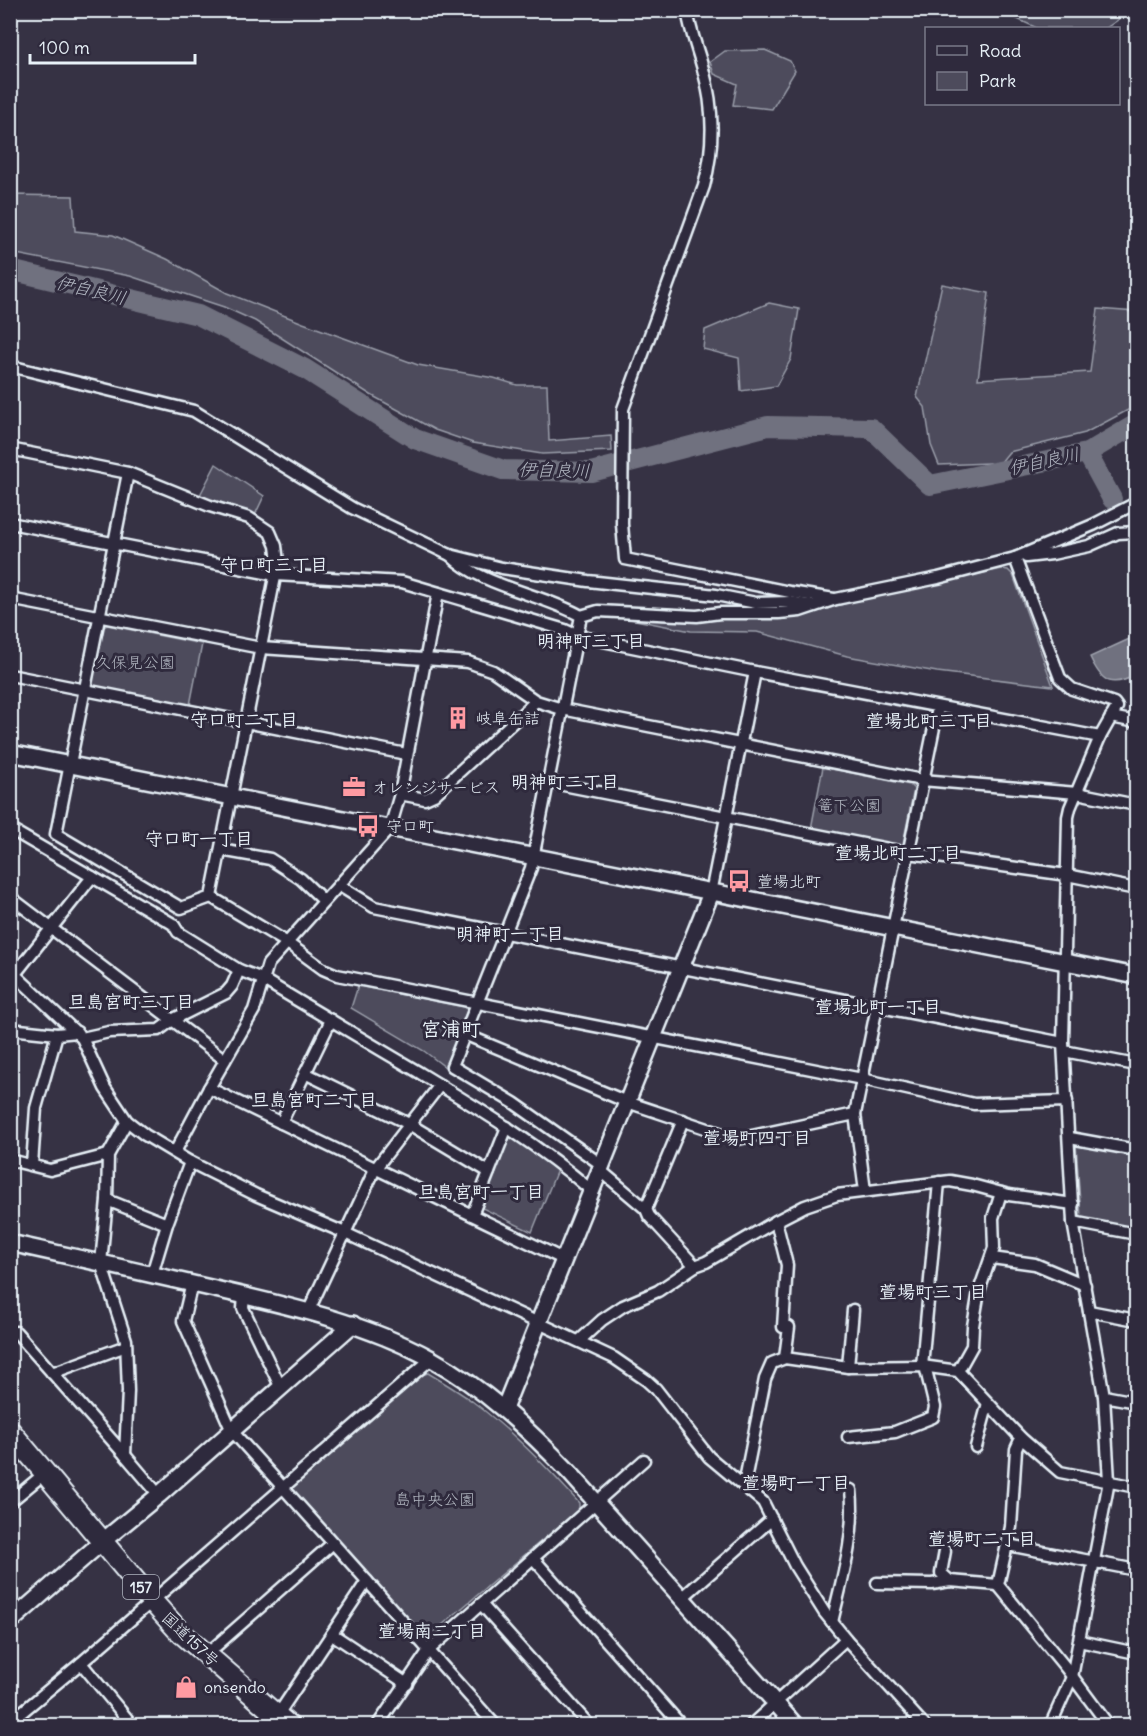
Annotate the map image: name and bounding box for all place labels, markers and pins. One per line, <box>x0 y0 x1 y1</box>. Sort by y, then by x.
building icon: 岐阜缶詰 <box>445 705 471 731</box>
place label: 岐阜缶詰 <box>476 708 540 728</box>
office icon: オレンジサービス <box>341 774 367 800</box>
place label: オレンジサービス <box>372 777 500 797</box>
bus stop icon: 守口町 <box>355 813 381 839</box>
place label: 守口町 <box>386 816 434 836</box>
bus stop icon: 萱場北町 <box>726 868 752 894</box>
place label: 萱場北町 <box>757 871 821 891</box>
shop icon: onsendo <box>173 1674 199 1700</box>
place label: onsendo <box>204 1677 266 1697</box>

